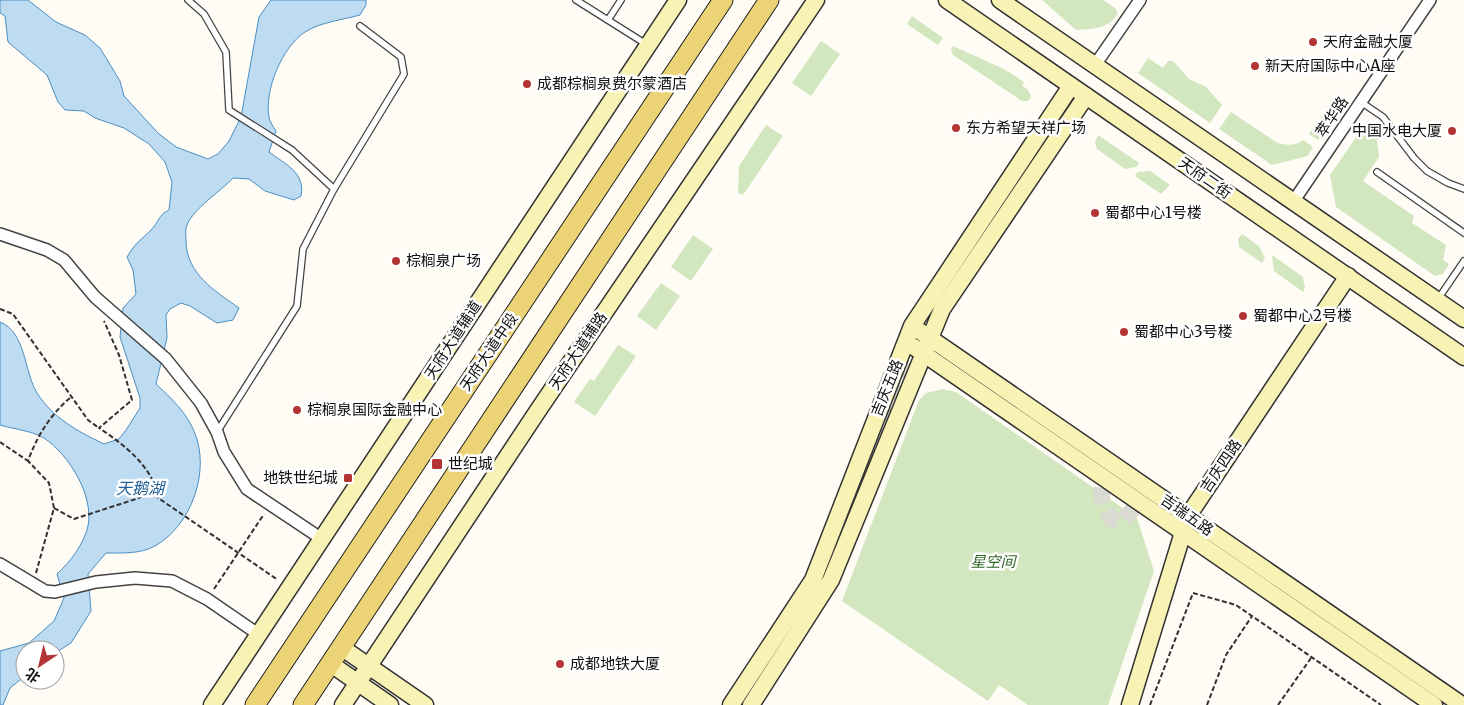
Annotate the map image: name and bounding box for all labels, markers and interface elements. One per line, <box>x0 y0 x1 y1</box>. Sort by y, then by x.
place label: 天府金融大厦 <box>1323 32 1413 51</box>
marker: 天府金融大厦 <box>1307 36 1319 48</box>
place label: 新天府国际中心A座 <box>1265 56 1396 75</box>
marker: 新天府国际中心A座 <box>1249 60 1261 72</box>
place label: 成都棕榈泉费尔蒙酒店 <box>537 74 687 93</box>
marker: 成都棕榈泉费尔蒙酒店 <box>521 78 533 90</box>
street label: 萃华路 <box>1311 93 1352 141</box>
place label: 东方希望天祥广场 <box>966 118 1086 137</box>
place label: 中国水电大厦 <box>1352 121 1442 140</box>
marker: 东方希望天祥广场 <box>950 122 962 134</box>
marker: 中国水电大厦 <box>1446 125 1458 137</box>
street label: 天府二街 <box>1175 153 1235 203</box>
place label: 蜀都中心1号楼 <box>1105 203 1202 222</box>
marker: 蜀都中心1号楼 <box>1089 207 1101 219</box>
place label: 棕榈泉广场 <box>406 251 481 270</box>
marker: 棕榈泉广场 <box>390 255 402 267</box>
street label: 天府大道辅道 <box>420 297 485 383</box>
place label: 蜀都中心2号楼 <box>1253 306 1352 325</box>
street label: 天府大道辅路 <box>545 308 611 393</box>
street label: 天府大道中段 <box>456 309 522 394</box>
marker: 蜀都中心2号楼 <box>1237 310 1249 322</box>
place label: 蜀都中心3号楼 <box>1134 322 1233 341</box>
marker: 蜀都中心3号楼 <box>1118 326 1130 338</box>
street label: 吉庆五路 <box>866 356 907 419</box>
place label: 棕榈泉国际金融中心 <box>307 400 442 419</box>
marker: 棕榈泉国际金融中心 <box>291 404 303 416</box>
street label: 吉庆四路 <box>1196 436 1245 496</box>
place label: 世纪城 <box>448 454 493 473</box>
marker: 世纪城 <box>430 457 444 471</box>
place label: 地铁世纪城 <box>263 468 338 487</box>
marker: 地铁世纪城 <box>342 472 354 484</box>
water label: 天鹅湖 <box>116 478 167 498</box>
street label: 吉瑞五路 <box>1157 490 1217 540</box>
park label: 星空间 <box>970 552 1017 571</box>
north arrow <box>15 640 65 690</box>
place label: 成都地铁大厦 <box>570 654 660 673</box>
marker: 成都地铁大厦 <box>554 658 566 670</box>
text: 北 <box>22 664 43 687</box>

